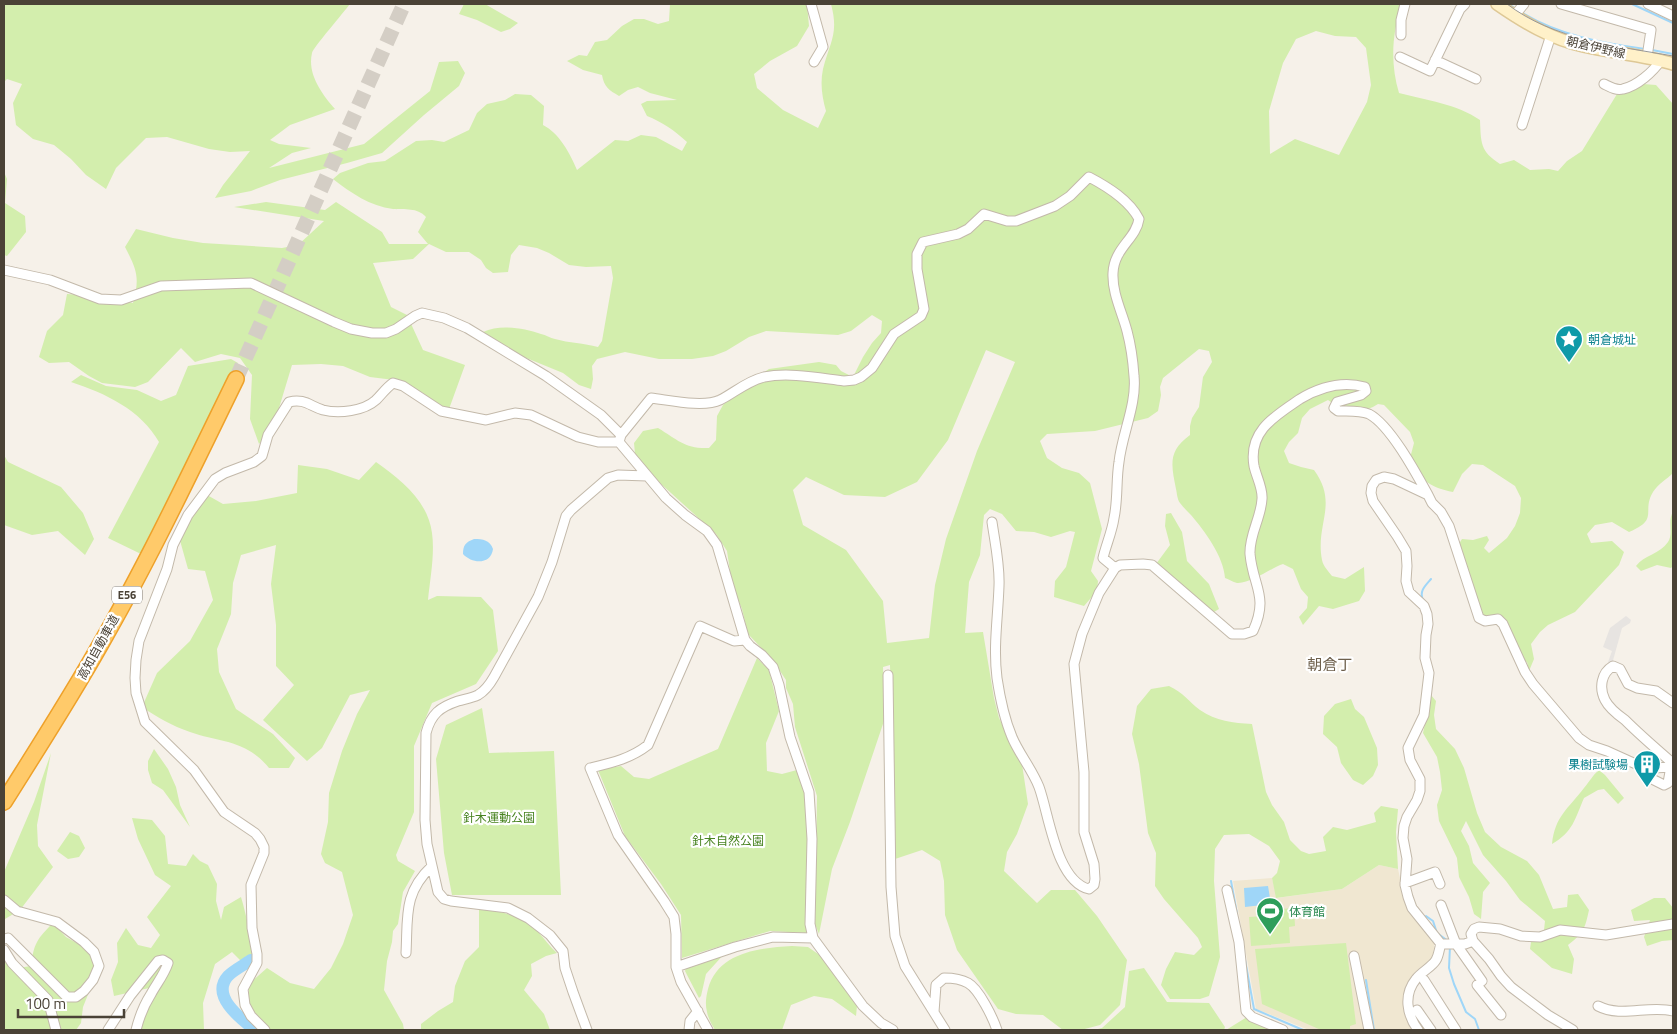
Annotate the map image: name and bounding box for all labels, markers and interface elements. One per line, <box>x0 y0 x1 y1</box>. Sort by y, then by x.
street label: 朝倉伊野線 <box>1565 31 1627 63</box>
place icon: 朝倉城址 <box>1554 324 1584 363</box>
place label: 朝倉城址 <box>1588 330 1636 349</box>
road number: E56 <box>112 586 142 604</box>
street label: 高知自動車道 <box>72 611 124 683</box>
district label: 朝倉丁 <box>1307 653 1353 676</box>
building icon: 果樹試験場 <box>1632 749 1662 788</box>
place label: 果樹試験場 <box>1568 755 1628 774</box>
park label: 針木運動公園 <box>463 808 535 827</box>
park label: 針木自然公園 <box>692 831 764 850</box>
sports icon: 体育館 <box>1255 896 1285 935</box>
place label: 体育館 <box>1289 902 1325 921</box>
scale bar <box>18 986 124 1018</box>
text: 100 m <box>25 992 66 1015</box>

